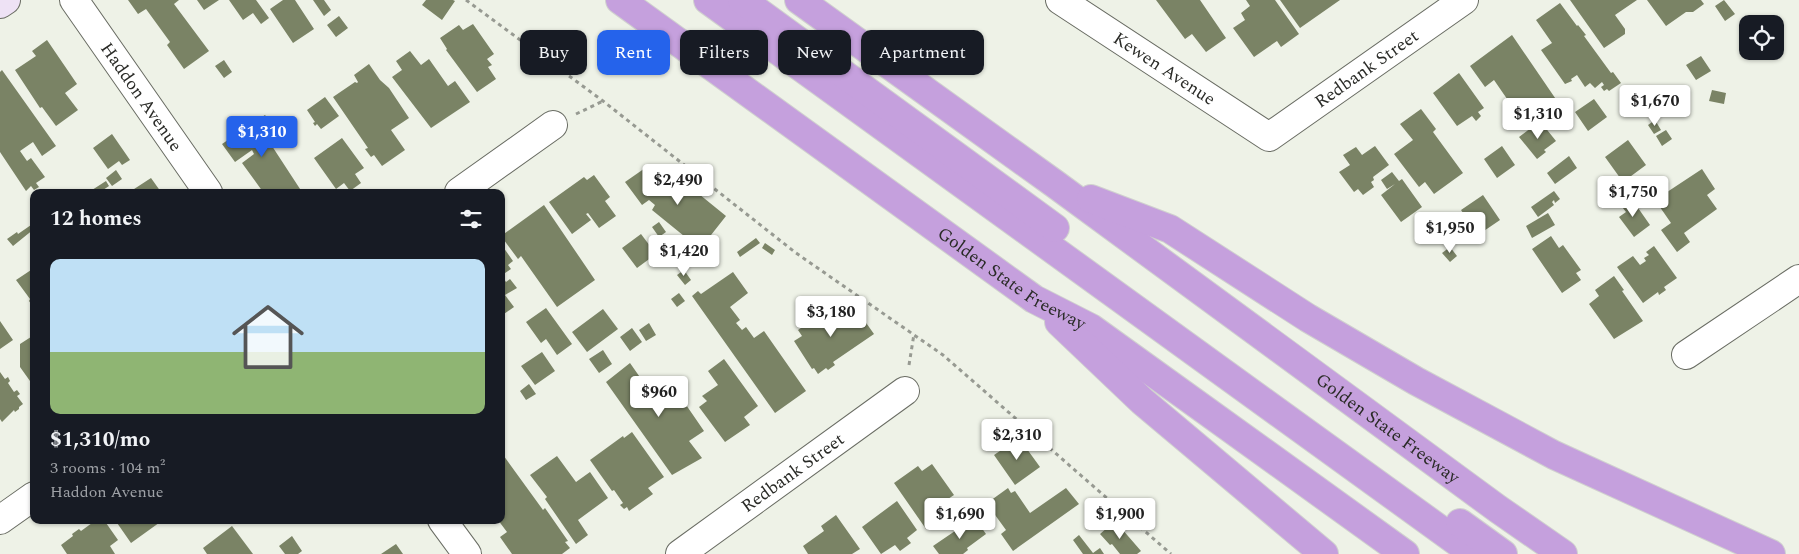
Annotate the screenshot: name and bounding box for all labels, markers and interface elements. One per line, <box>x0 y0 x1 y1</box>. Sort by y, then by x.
map controls <box>1739 15 1784 60</box>
button: locate <box>1739 15 1784 60</box>
street label: Redbank Street <box>1309 22 1424 115</box>
street label: Kewen Avenue <box>1108 25 1221 112</box>
chip: Buy <box>520 30 587 75</box>
chip: Rent <box>597 30 670 75</box>
chip: Filters <box>680 30 768 75</box>
chip: New <box>778 30 851 75</box>
chip: Apartment <box>861 30 984 75</box>
street label: Haddon Avenue <box>94 37 189 157</box>
pin: $1,670 <box>1614 84 1696 127</box>
text: $1,670 <box>1630 89 1680 113</box>
pin: $1,310 <box>1497 98 1579 140</box>
text: $1,310 <box>1513 102 1563 126</box>
pin: $1,310 <box>221 116 303 158</box>
text: $1,310 <box>237 120 287 144</box>
pin: $2,490 <box>637 164 719 206</box>
text: $2,490 <box>653 168 703 192</box>
pin: $1,750 <box>1592 176 1674 218</box>
text: $1,750 <box>1608 180 1658 204</box>
text: 12 homes <box>50 203 142 235</box>
icon: filters <box>457 205 485 233</box>
pin: $1,950 <box>1409 212 1491 254</box>
text: $1,950 <box>1425 216 1475 240</box>
street label: Golden State Freeway <box>932 220 1092 337</box>
pin: $1,420 <box>643 234 725 277</box>
text: $1,420 <box>659 239 709 263</box>
icon: home <box>223 292 313 382</box>
pin: $3,180 <box>790 296 872 338</box>
text: $3,180 <box>806 300 856 324</box>
street label: Golden State Freeway <box>1310 366 1467 491</box>
pin: $960 <box>629 376 689 418</box>
text: $960 <box>641 380 677 404</box>
pin: $2,310 <box>976 418 1058 461</box>
text: $2,310 <box>992 423 1042 447</box>
text: $1,310/mo <box>50 424 150 456</box>
street label: Redbank Street <box>735 426 850 519</box>
text: 3 rooms · 104 m² <box>50 456 165 480</box>
text: Haddon Avenue <box>50 480 163 504</box>
pin: $1,690 <box>919 498 1001 540</box>
pin: $1,900 <box>1079 498 1161 540</box>
text: $1,690 <box>935 502 985 526</box>
text: $1,900 <box>1095 502 1145 526</box>

